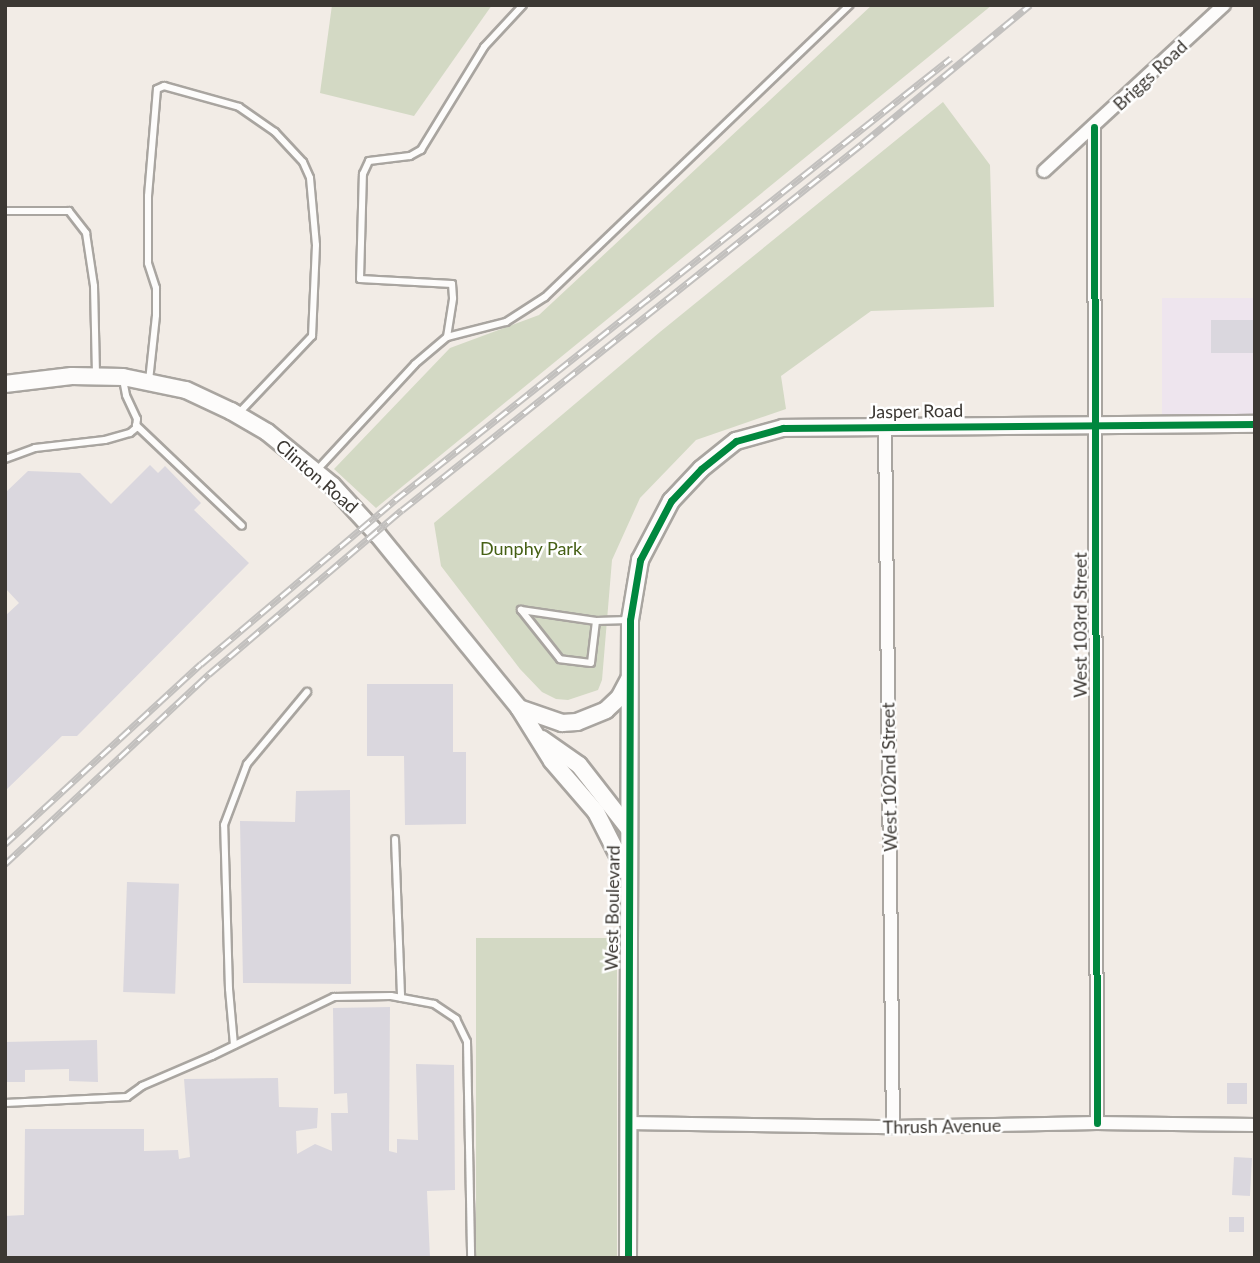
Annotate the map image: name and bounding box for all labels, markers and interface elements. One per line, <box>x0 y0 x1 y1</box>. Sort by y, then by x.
street label: Briggs Road <box>1109 35 1191 115</box>
street label: Jasper Road <box>868 399 964 423</box>
street label: Clinton Road <box>272 434 362 518</box>
park label: Dunphy Park <box>480 537 582 559</box>
street label: West 103rd Street <box>1069 552 1091 698</box>
street label: West 102nd Street <box>877 702 901 852</box>
street label: West Boulevard <box>600 845 624 971</box>
street label: Thrush Avenue <box>882 1114 1002 1138</box>

